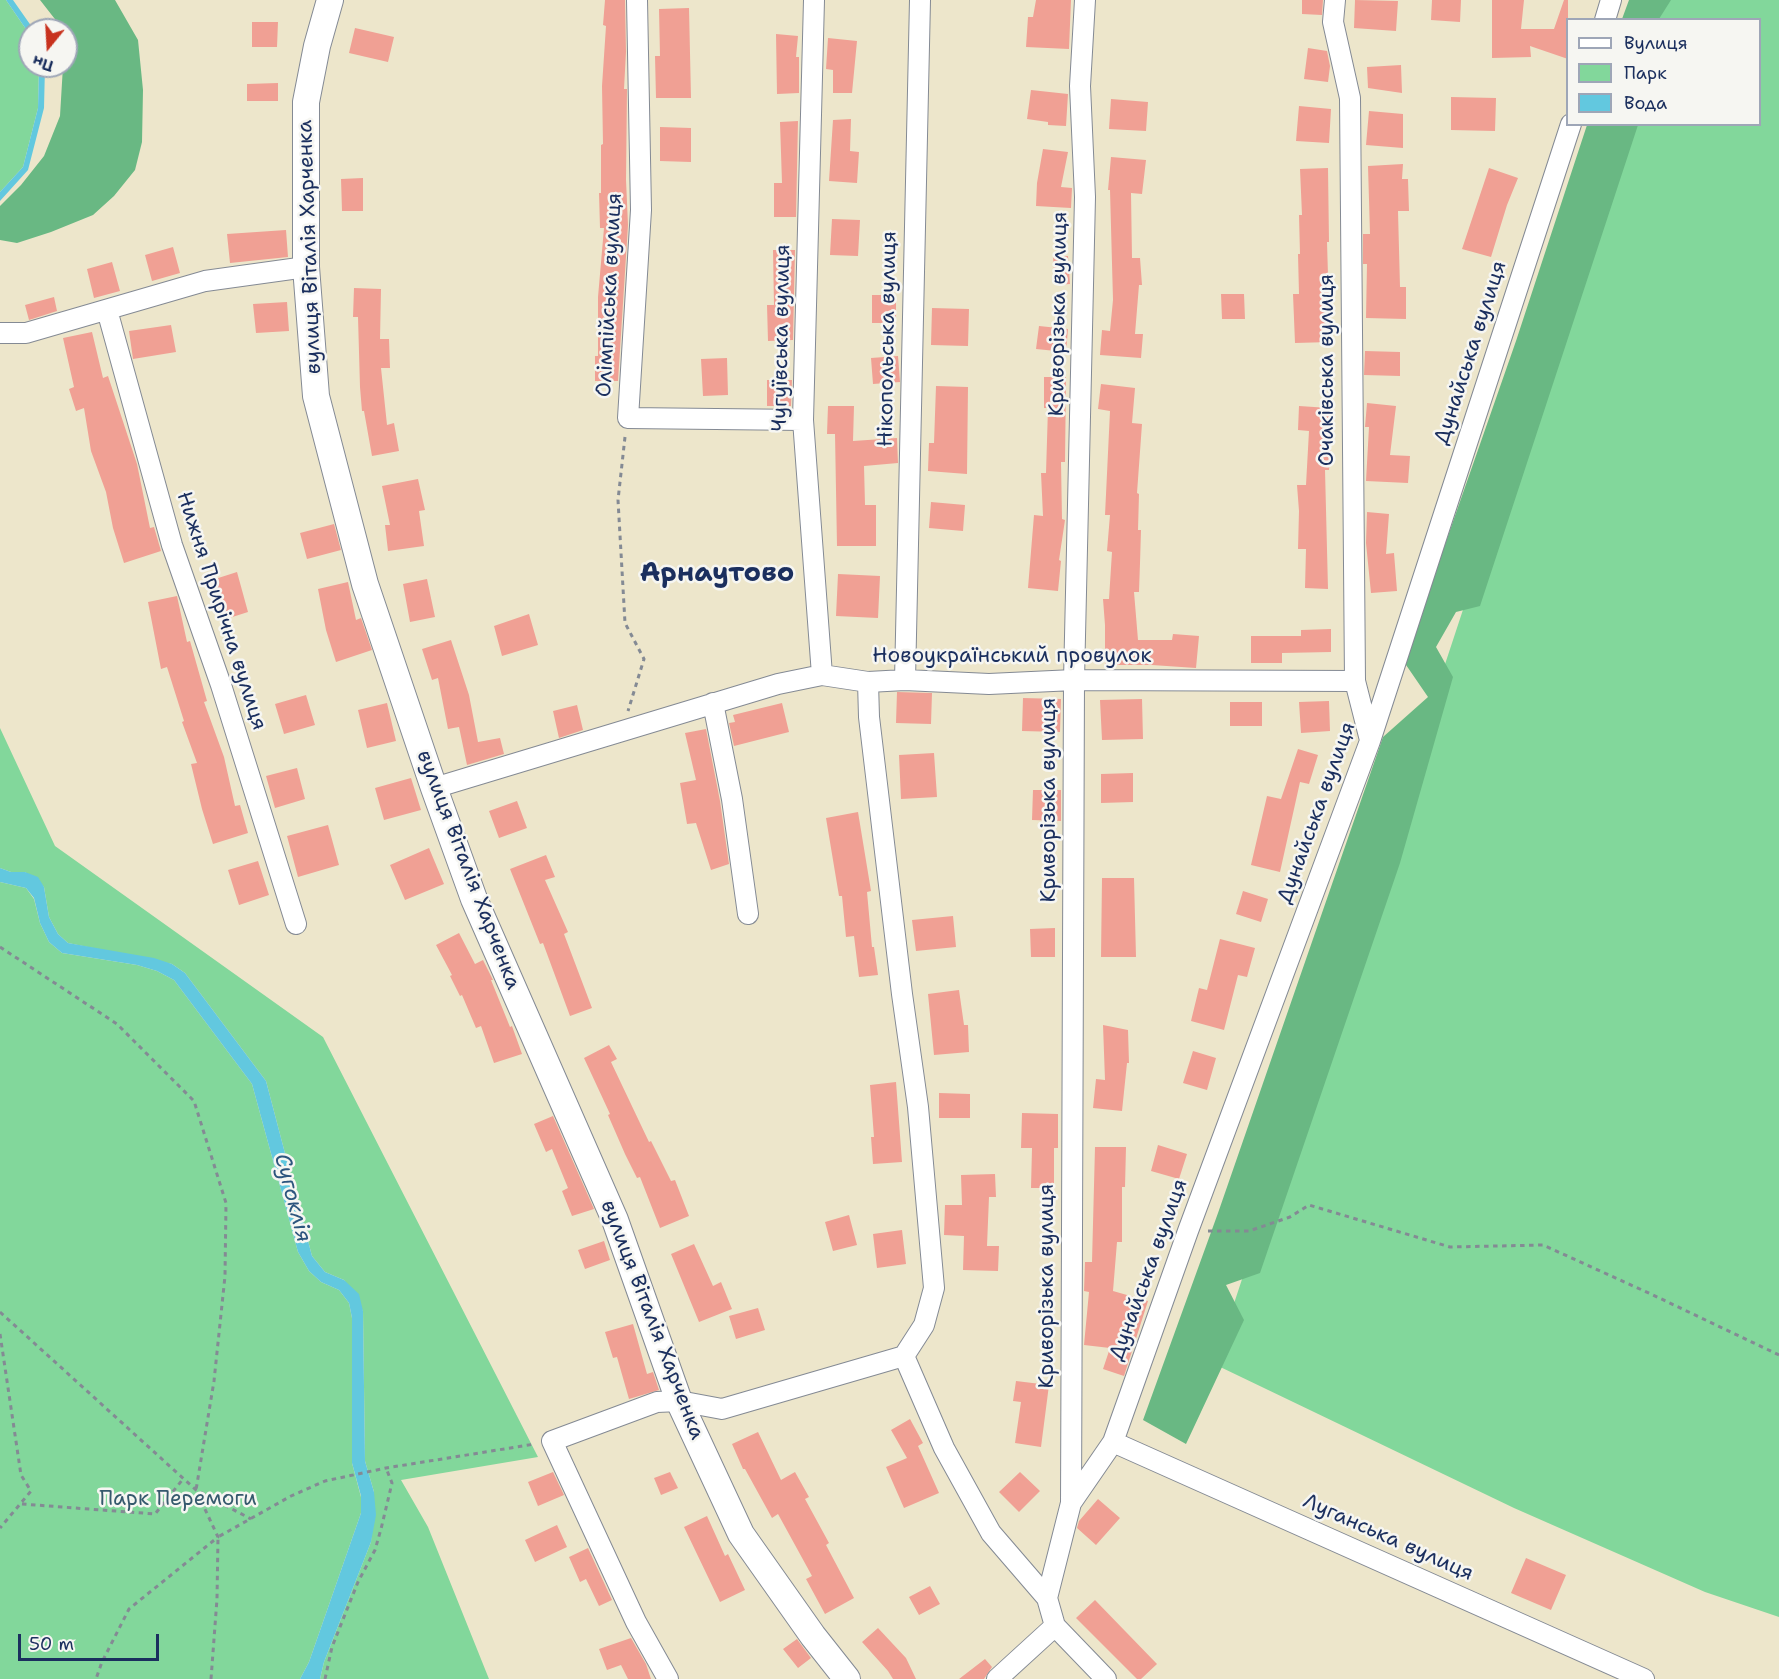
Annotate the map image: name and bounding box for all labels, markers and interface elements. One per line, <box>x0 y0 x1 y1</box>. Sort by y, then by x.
north arrow <box>18 18 78 78</box>
legend <box>1566 18 1761 126</box>
text: Вулиця <box>1624 31 1688 55</box>
text: Пн <box>30 50 56 77</box>
text: Парк <box>1624 61 1667 85</box>
text: Вода <box>1624 91 1667 115</box>
street label: вулиця Віталія Харченка <box>293 119 327 375</box>
street label: Олімпійська вулиця <box>592 192 628 398</box>
street label: Криворізька вулиця <box>1045 211 1073 417</box>
street label: Нікопольська вулиця <box>874 231 902 447</box>
street label: Чугуївська вулиця <box>768 244 796 432</box>
street label: Дунайська вулиця <box>1429 258 1513 448</box>
street label: Очаківська вулиця <box>1315 274 1341 466</box>
street label: Нижня Прирічна вулиця <box>171 489 271 733</box>
district label: Арнаутово <box>640 558 794 590</box>
street label: Новоукраїнський провулок <box>872 644 1152 670</box>
street label: Криворізька вулиця <box>1037 698 1063 902</box>
street label: Дунайська вулиця <box>1272 719 1362 907</box>
street label: вулиця Віталія Харченка <box>411 747 525 993</box>
water label: Сугоклія <box>268 1151 316 1245</box>
street label: Дунайська вулиця <box>1104 1176 1194 1364</box>
street label: Криворізька вулиця <box>1035 1184 1061 1388</box>
street label: вулиця Віталія Харченка <box>595 1197 709 1443</box>
park label: Парк Перемоги <box>99 1487 257 1513</box>
street label: Луганська вулиця <box>1299 1489 1477 1587</box>
scale bar <box>21 1622 162 1660</box>
text: 50 m <box>29 1632 74 1656</box>

